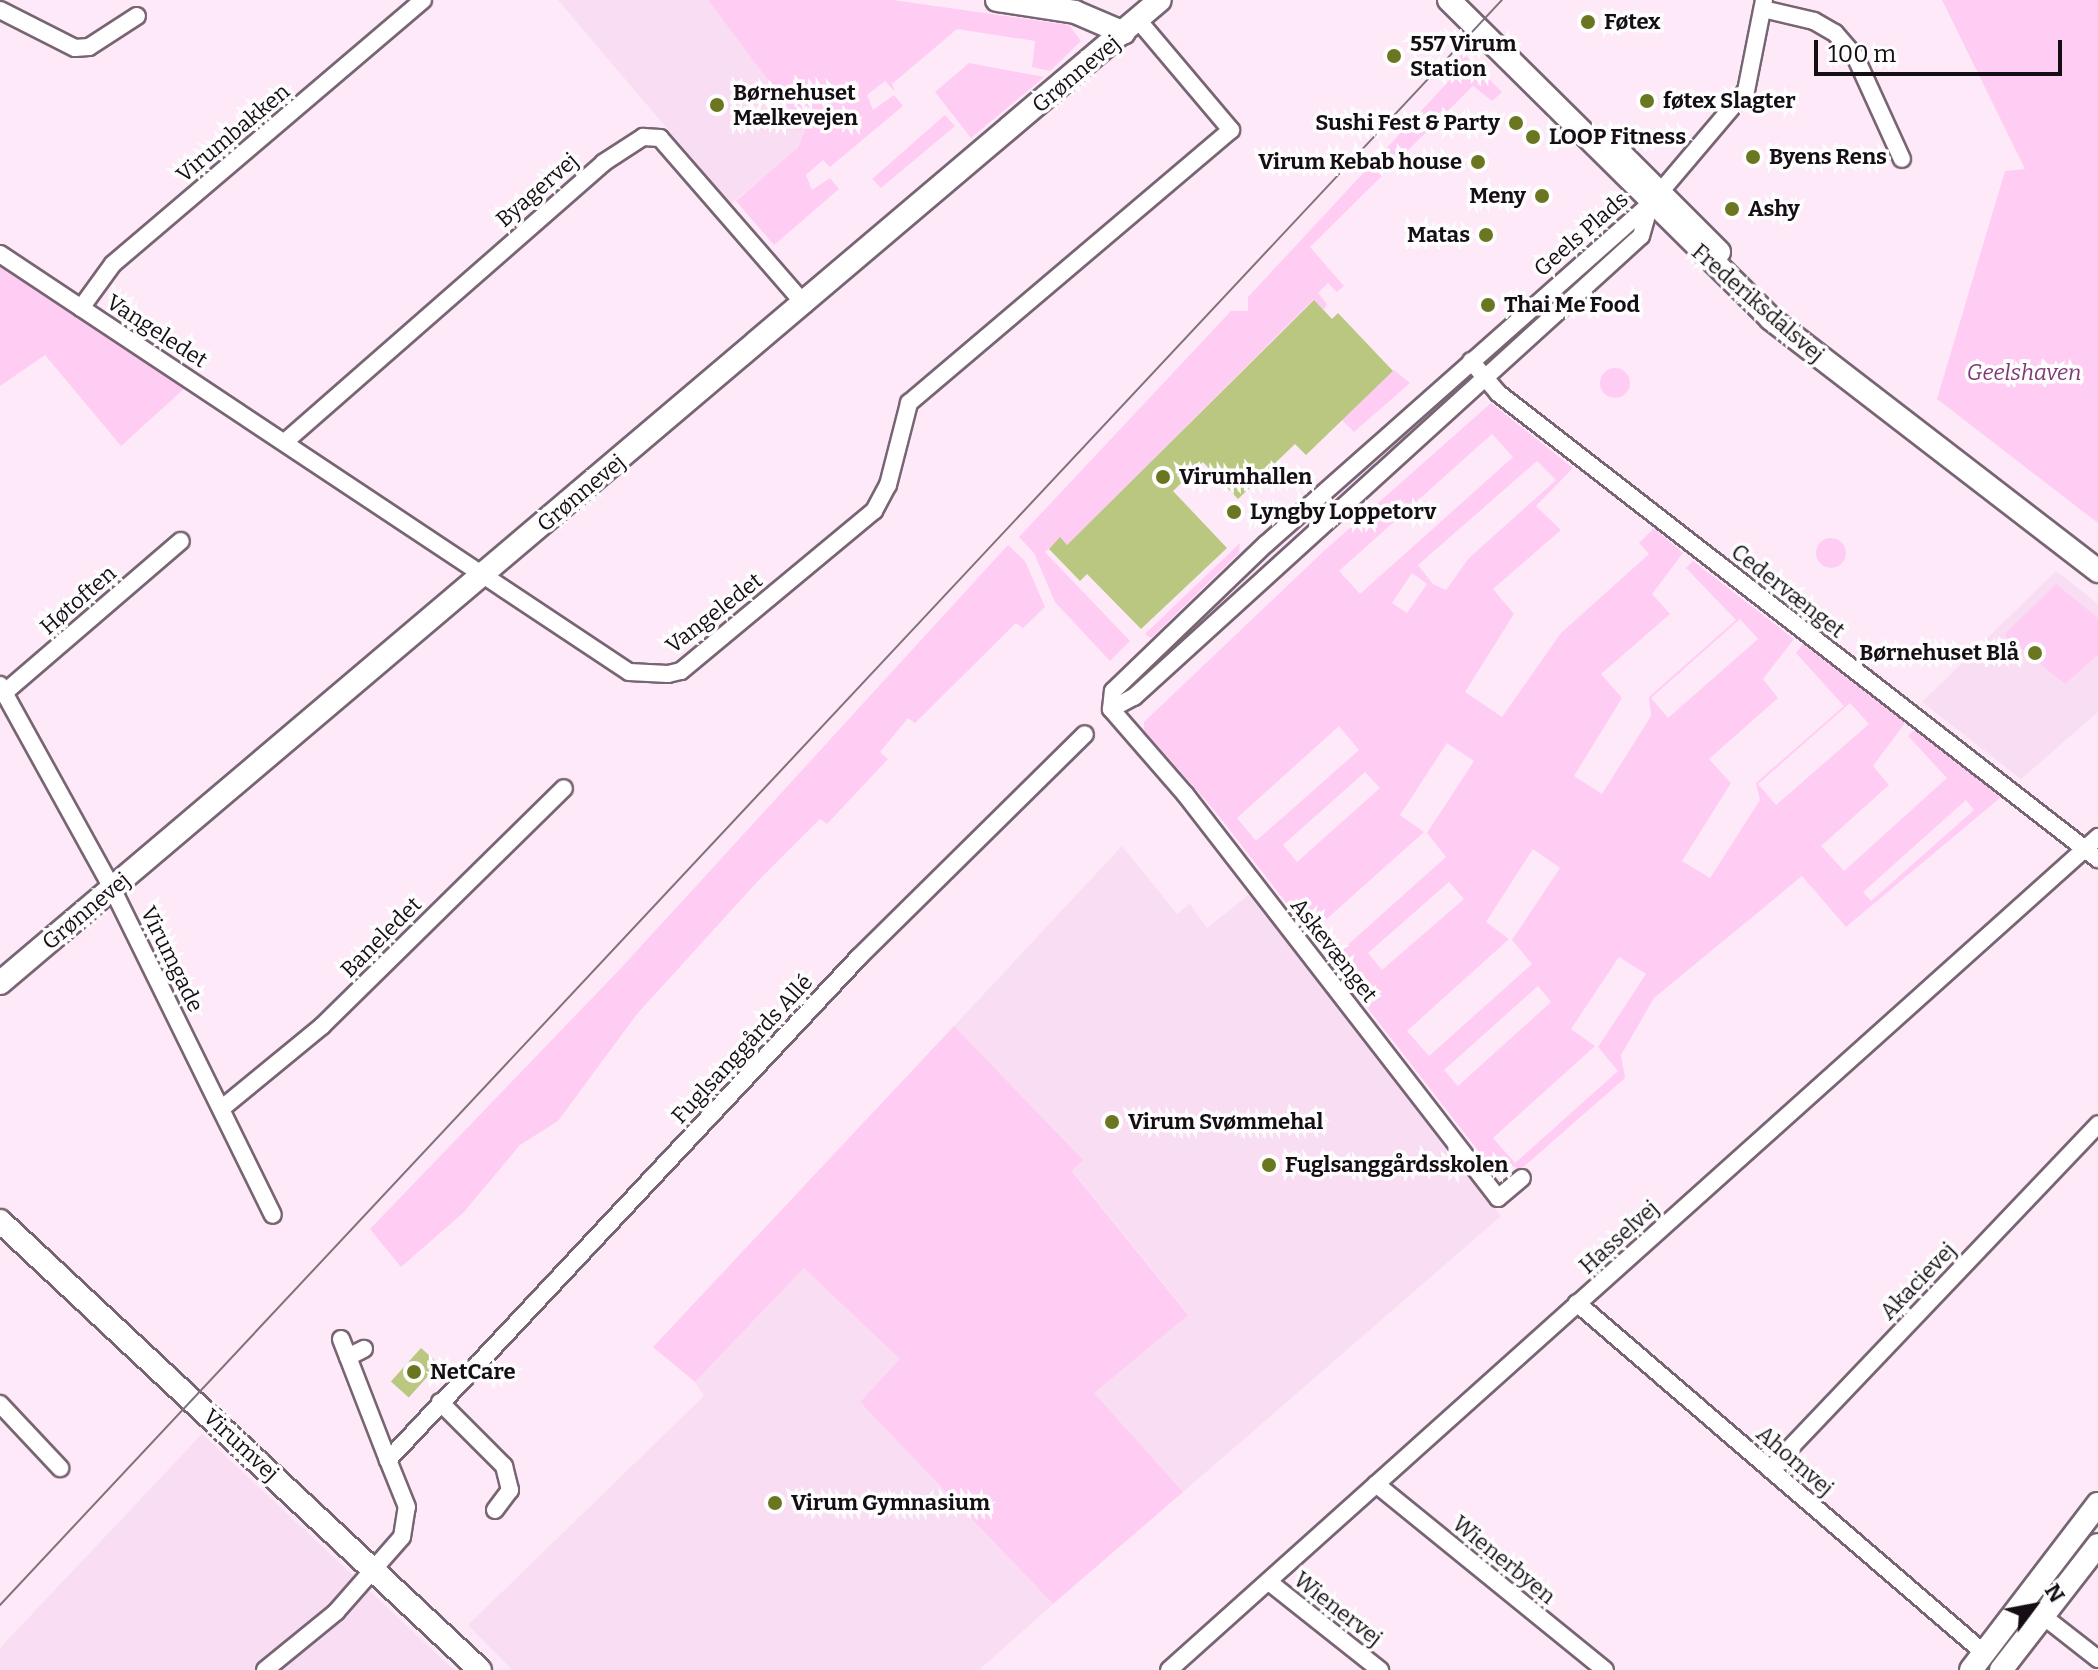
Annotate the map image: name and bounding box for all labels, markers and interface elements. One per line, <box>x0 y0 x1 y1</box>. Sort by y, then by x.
place label: Føtex <box>1604 9 1661 35</box>
marker: Føtex <box>1579 13 1597 31</box>
scale bar <box>1818 24 2066 74</box>
street label: Grønnevej <box>1027 30 1125 118</box>
place label: 557 Virum Station <box>1410 30 1516 82</box>
text: 100 m <box>1828 40 1896 68</box>
marker: 557 Virum Station <box>1385 47 1403 65</box>
street label: Virumbakken <box>171 78 295 188</box>
place label: Børnehuset Mælkevejen <box>733 79 858 130</box>
place label: føtex Slagter <box>1663 88 1796 114</box>
marker: føtex Slagter <box>1638 92 1656 110</box>
marker: Børnehuset Mælkevejen <box>708 96 726 114</box>
place label: Sushi Fest & Party <box>1315 110 1500 136</box>
marker: Sushi Fest & Party <box>1507 114 1525 132</box>
place label: LOOP Fitness <box>1549 124 1686 150</box>
marker: LOOP Fitness <box>1524 128 1542 146</box>
place label: Byens Rens <box>1769 144 1887 170</box>
street label: Byagervej <box>491 147 583 233</box>
marker: Byens Rens <box>1744 148 1762 166</box>
place label: Virum Kebab house <box>1258 149 1462 175</box>
marker: Virum Kebab house <box>1469 153 1487 171</box>
place label: Meny <box>1469 183 1526 209</box>
street label: Geels Plads <box>1529 186 1633 282</box>
marker: Meny <box>1533 187 1551 205</box>
place label: Ashy <box>1748 196 1800 222</box>
marker: Ashy <box>1723 200 1741 218</box>
place label: Matas <box>1407 222 1470 248</box>
marker: Matas <box>1477 226 1495 244</box>
street label: Frederiksdalsvej <box>1686 238 1830 368</box>
street label: Vangeledet <box>102 289 212 373</box>
place label: Thai Me Food <box>1504 292 1640 318</box>
marker: Thai Me Food <box>1479 296 1497 314</box>
park label: Geelshaven <box>1967 360 2081 386</box>
street label: Grønnevej <box>532 449 630 537</box>
place label: Virumhallen <box>1179 464 1312 490</box>
marker: Virumhallen <box>1154 468 1172 486</box>
place label: Lyngby Loppetorv <box>1250 499 1436 525</box>
marker: Lyngby Loppetorv <box>1225 503 1243 521</box>
street label: Cedervænget <box>1726 539 1850 643</box>
street label: Høtoften <box>35 560 121 640</box>
street label: Vangeledet <box>661 567 767 659</box>
place label: Børnehuset Blå <box>1859 640 2019 666</box>
marker: Børnehuset Blå <box>2026 644 2044 662</box>
street label: Grønnevej <box>37 867 135 955</box>
street label: Baneledet <box>335 891 427 983</box>
street label: Askevænget <box>1285 893 1383 1007</box>
street label: Virumgade <box>135 902 209 1016</box>
street label: Fuglsanggårds Allé <box>666 969 818 1129</box>
place label: Virum Svømmehal <box>1128 1109 1323 1135</box>
marker: Virum Svømmehal <box>1103 1113 1121 1131</box>
place label: Fuglsanggårdsskolen <box>1285 1152 1508 1178</box>
marker: Fuglsanggårdsskolen <box>1260 1156 1278 1174</box>
street label: Hasselvej <box>1574 1195 1664 1279</box>
street label: Akacievej <box>1875 1237 1961 1325</box>
place label: NetCare <box>430 1359 515 1385</box>
marker: NetCare <box>405 1363 423 1381</box>
street label: Virumvej <box>198 1404 284 1486</box>
street label: Ahornvej <box>1751 1420 1839 1502</box>
place label: Virum Gymnasium <box>791 1490 990 1516</box>
marker: Virum Gymnasium <box>766 1494 784 1512</box>
street label: Wienerbyen <box>1447 1510 1561 1610</box>
street label: Wienervej <box>1289 1566 1387 1652</box>
north arrow <box>1994 1566 2074 1646</box>
text: N <box>2039 1579 2071 1607</box>

